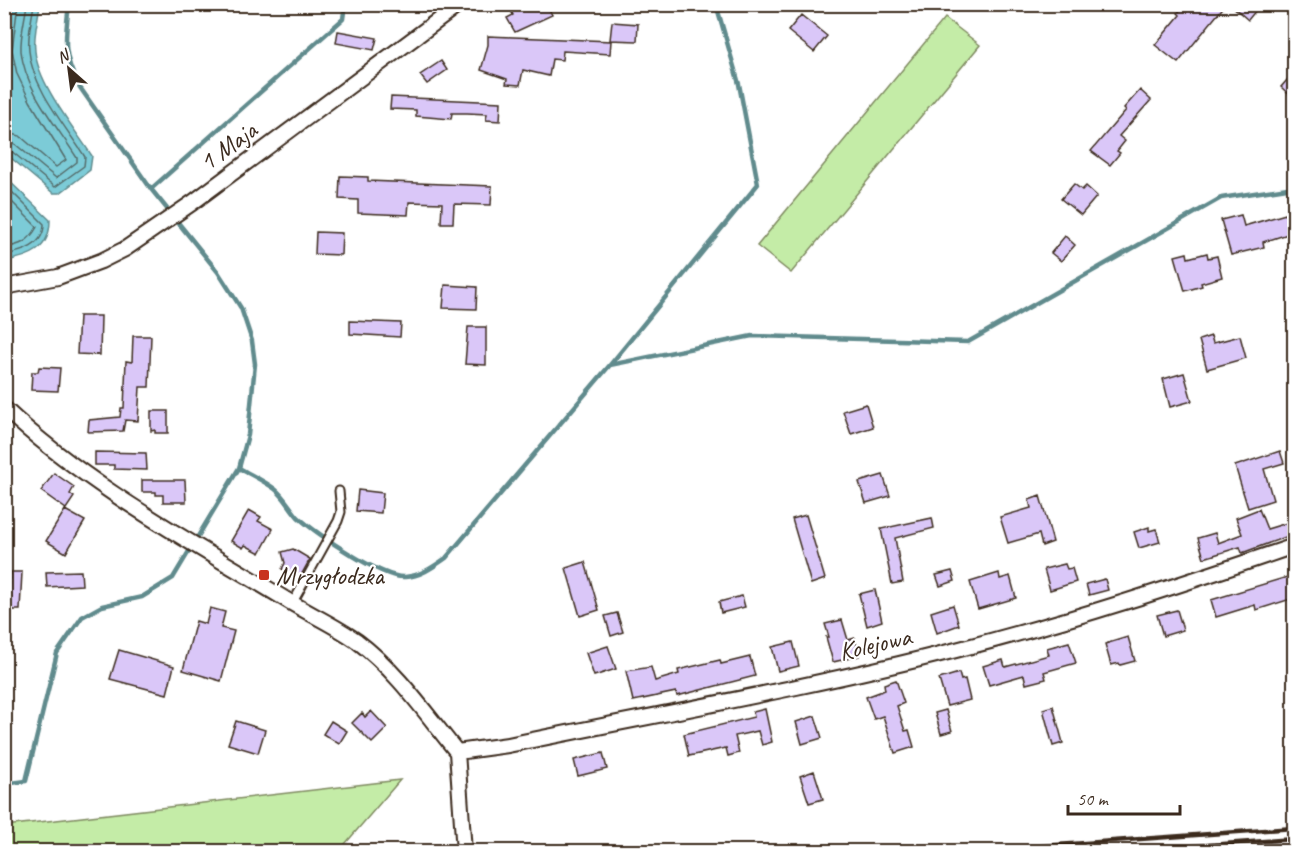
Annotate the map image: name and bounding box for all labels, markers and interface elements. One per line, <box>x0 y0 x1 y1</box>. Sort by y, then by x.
north arrow <box>39 39 99 99</box>
text: N <box>53 44 74 68</box>
street label: 1 Maja <box>192 113 265 178</box>
place label: Mrzygłodzka <box>276 559 385 592</box>
marker: Mrzygłodzka <box>257 568 271 582</box>
street label: Kolejowa <box>836 619 916 668</box>
scale bar <box>1068 778 1180 816</box>
text: 50 m <box>1077 788 1110 810</box>

